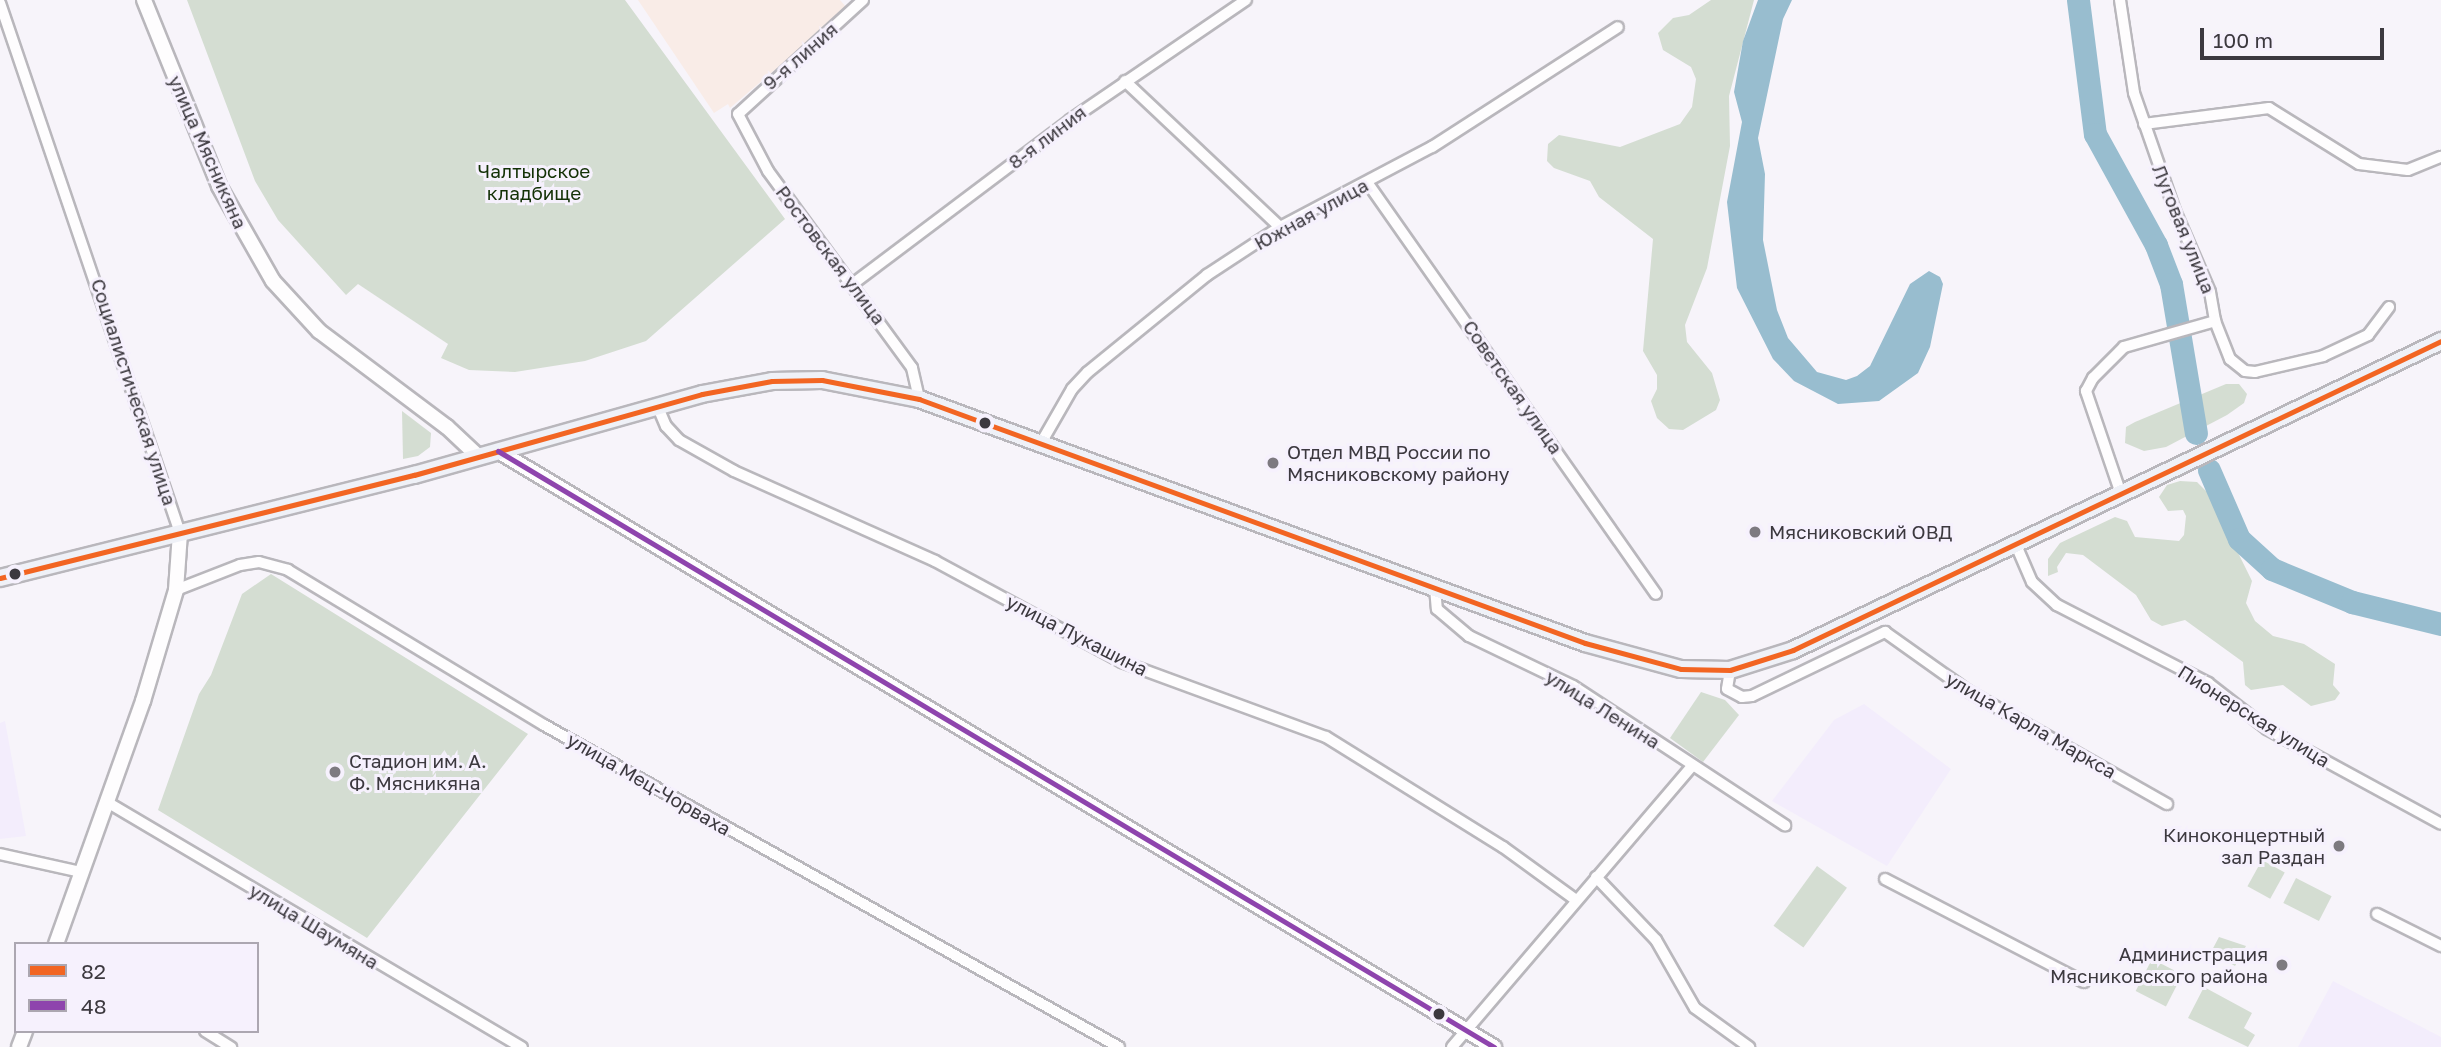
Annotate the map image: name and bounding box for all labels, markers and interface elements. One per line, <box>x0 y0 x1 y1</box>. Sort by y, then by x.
scale bar <box>2203 14 2387 58</box>
street label: 9-я линия <box>758 18 842 94</box>
text: 100 m <box>2213 27 2273 53</box>
street label: улица Мясникяна <box>164 72 252 232</box>
street label: 8-я линия <box>1004 100 1090 174</box>
park label: Чалтырское кладбище <box>478 160 590 204</box>
street label: Луговая улица <box>2148 161 2220 297</box>
street label: Южная улица <box>1250 173 1372 255</box>
street label: Ростовская улица <box>771 181 891 329</box>
street label: Социалистическая улица <box>87 276 181 508</box>
street label: Советская улица <box>1458 316 1568 458</box>
unlabelled marker <box>978 416 992 430</box>
place label: Отдел МВД России по Мясниковскому району <box>1287 441 1509 485</box>
marker: Отдел МВД России по Мясниковскому району <box>1265 455 1281 471</box>
place label: Мясниковский ОВД <box>1769 521 1952 543</box>
marker: Мясниковский ОВД <box>1747 524 1763 540</box>
unlabelled marker <box>8 567 22 581</box>
street label: улица Лукашина <box>1003 590 1151 680</box>
street label: Пионерская улица <box>2174 660 2334 772</box>
street label: улица Ленина <box>1542 665 1664 753</box>
street label: улица Карла Маркса <box>1942 667 2120 783</box>
street label: улица Мец-Чорваха <box>563 728 735 840</box>
place label: Стадион им. А. Ф. Мясникяна <box>349 750 487 794</box>
marker: Стадион им. А. Ф. Мясникяна <box>327 764 343 780</box>
place label: Киноконцертный зал Раздан <box>2163 824 2325 868</box>
marker: Киноконцертный зал Раздан <box>2331 838 2347 854</box>
street label: улица Шаумяна <box>245 878 383 974</box>
legend <box>14 942 259 1033</box>
place label: Администрация Мясниковского района <box>2050 943 2268 987</box>
marker: Администрация Мясниковского района <box>2274 957 2290 973</box>
text: 82 <box>81 958 106 984</box>
text: 48 <box>81 993 107 1019</box>
unlabelled marker <box>1432 1007 1446 1021</box>

